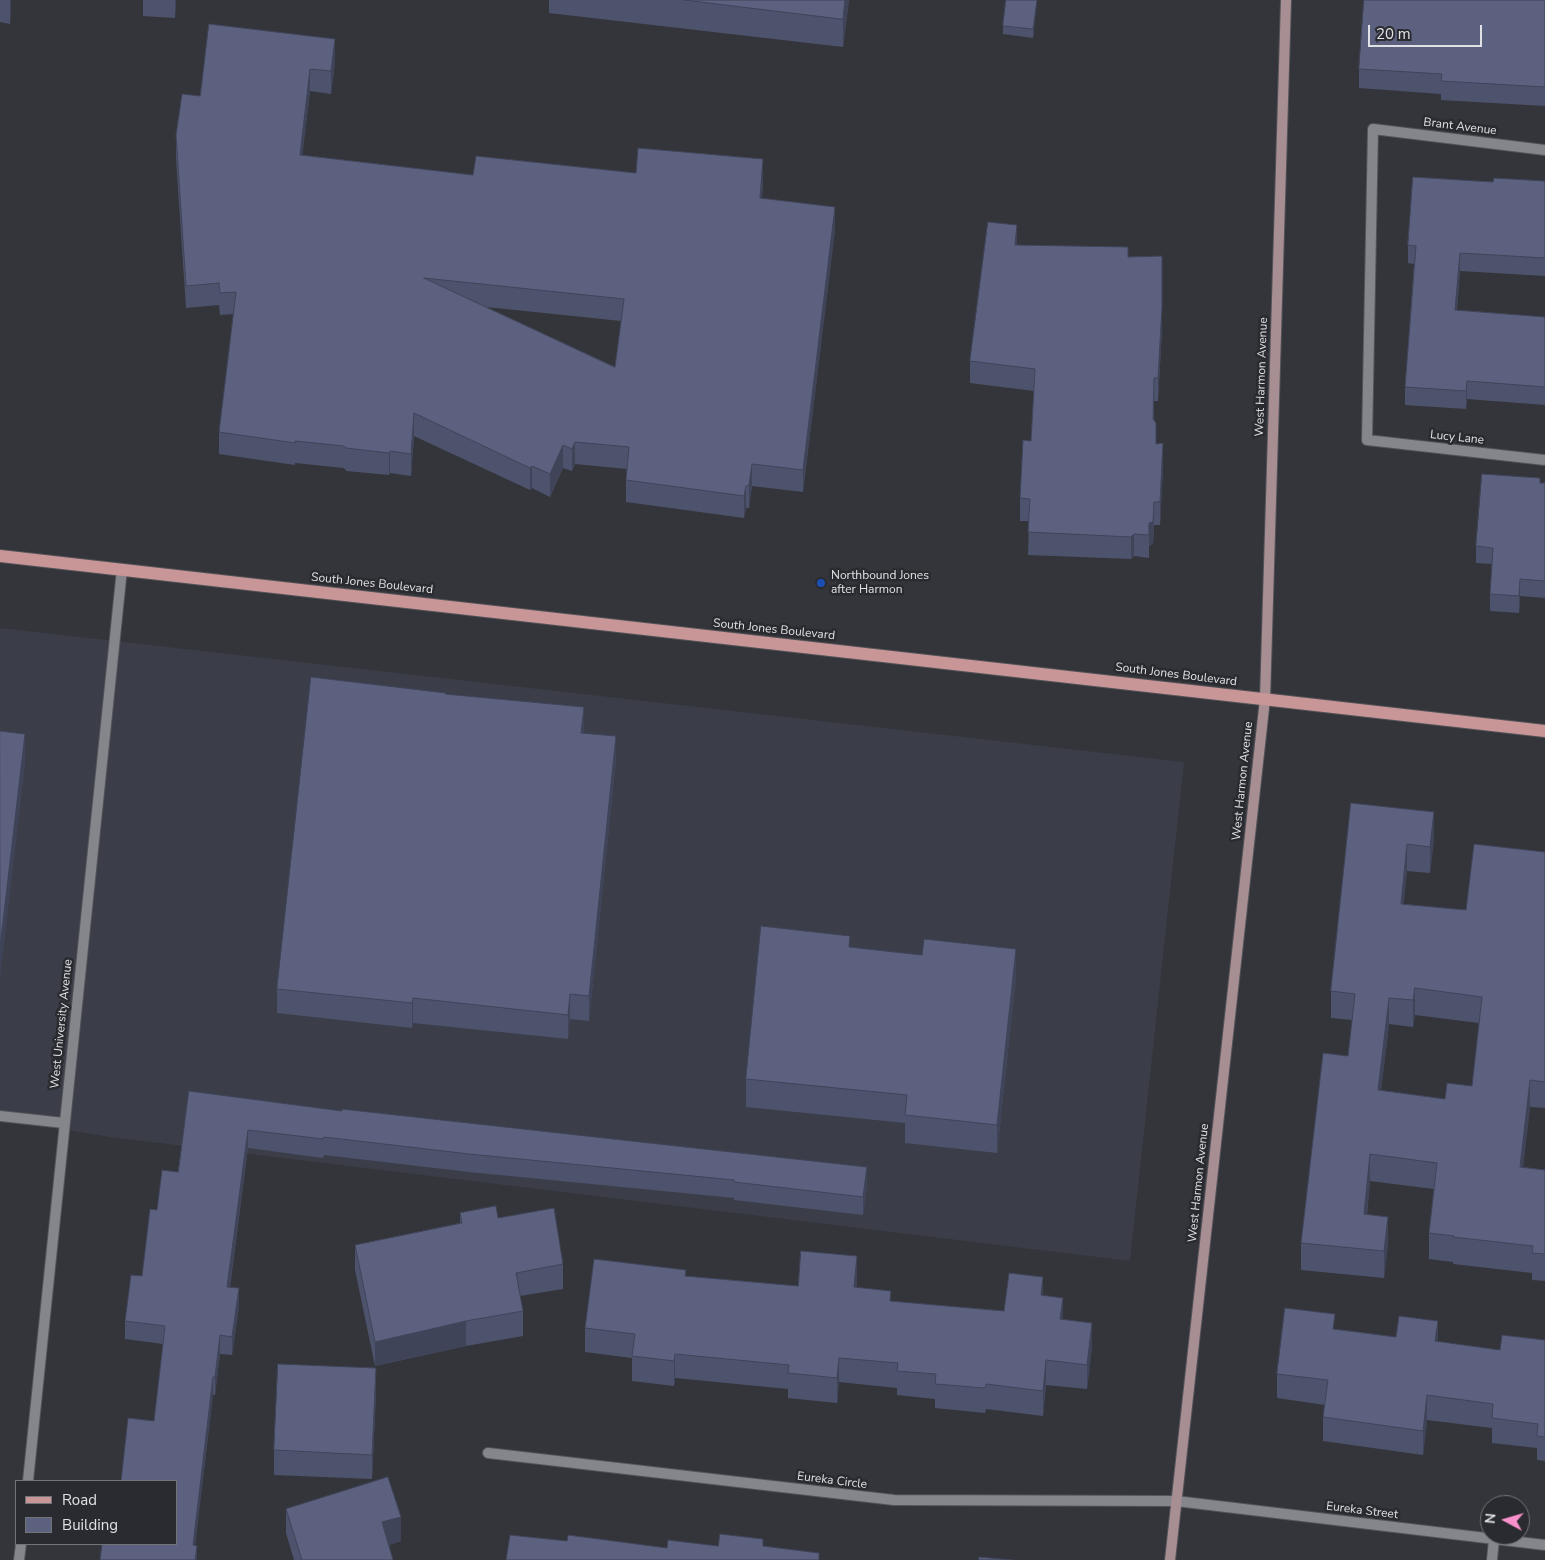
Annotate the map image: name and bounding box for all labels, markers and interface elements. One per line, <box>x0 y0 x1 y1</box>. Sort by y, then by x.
scale bar <box>1370 15 1484 47</box>
text: 20 m <box>1376 24 1411 44</box>
street label: Brant Avenue <box>1423 115 1497 139</box>
street label: West Harmon Avenue <box>1253 317 1271 437</box>
street label: Lucy Lane <box>1429 428 1485 448</box>
place label: Northbound Jones after Harmon <box>831 569 929 597</box>
street label: South Jones Boulevard <box>310 570 434 598</box>
marker: Northbound Jones after Harmon <box>815 577 827 589</box>
street label: South Jones Boulevard <box>712 616 836 644</box>
street label: South Jones Boulevard <box>1114 660 1238 690</box>
street label: West Harmon Avenue <box>1230 721 1256 841</box>
street label: West University Avenue <box>48 959 76 1089</box>
street label: West Harmon Avenue <box>1186 1123 1212 1243</box>
street label: Eureka Circle <box>796 1470 868 1492</box>
legend <box>15 1480 178 1545</box>
text: Road <box>62 1490 97 1510</box>
north arrow <box>1480 1495 1530 1545</box>
street label: Eureka Street <box>1325 1499 1399 1523</box>
text: N <box>1481 1512 1501 1525</box>
text: Building <box>62 1515 118 1535</box>

